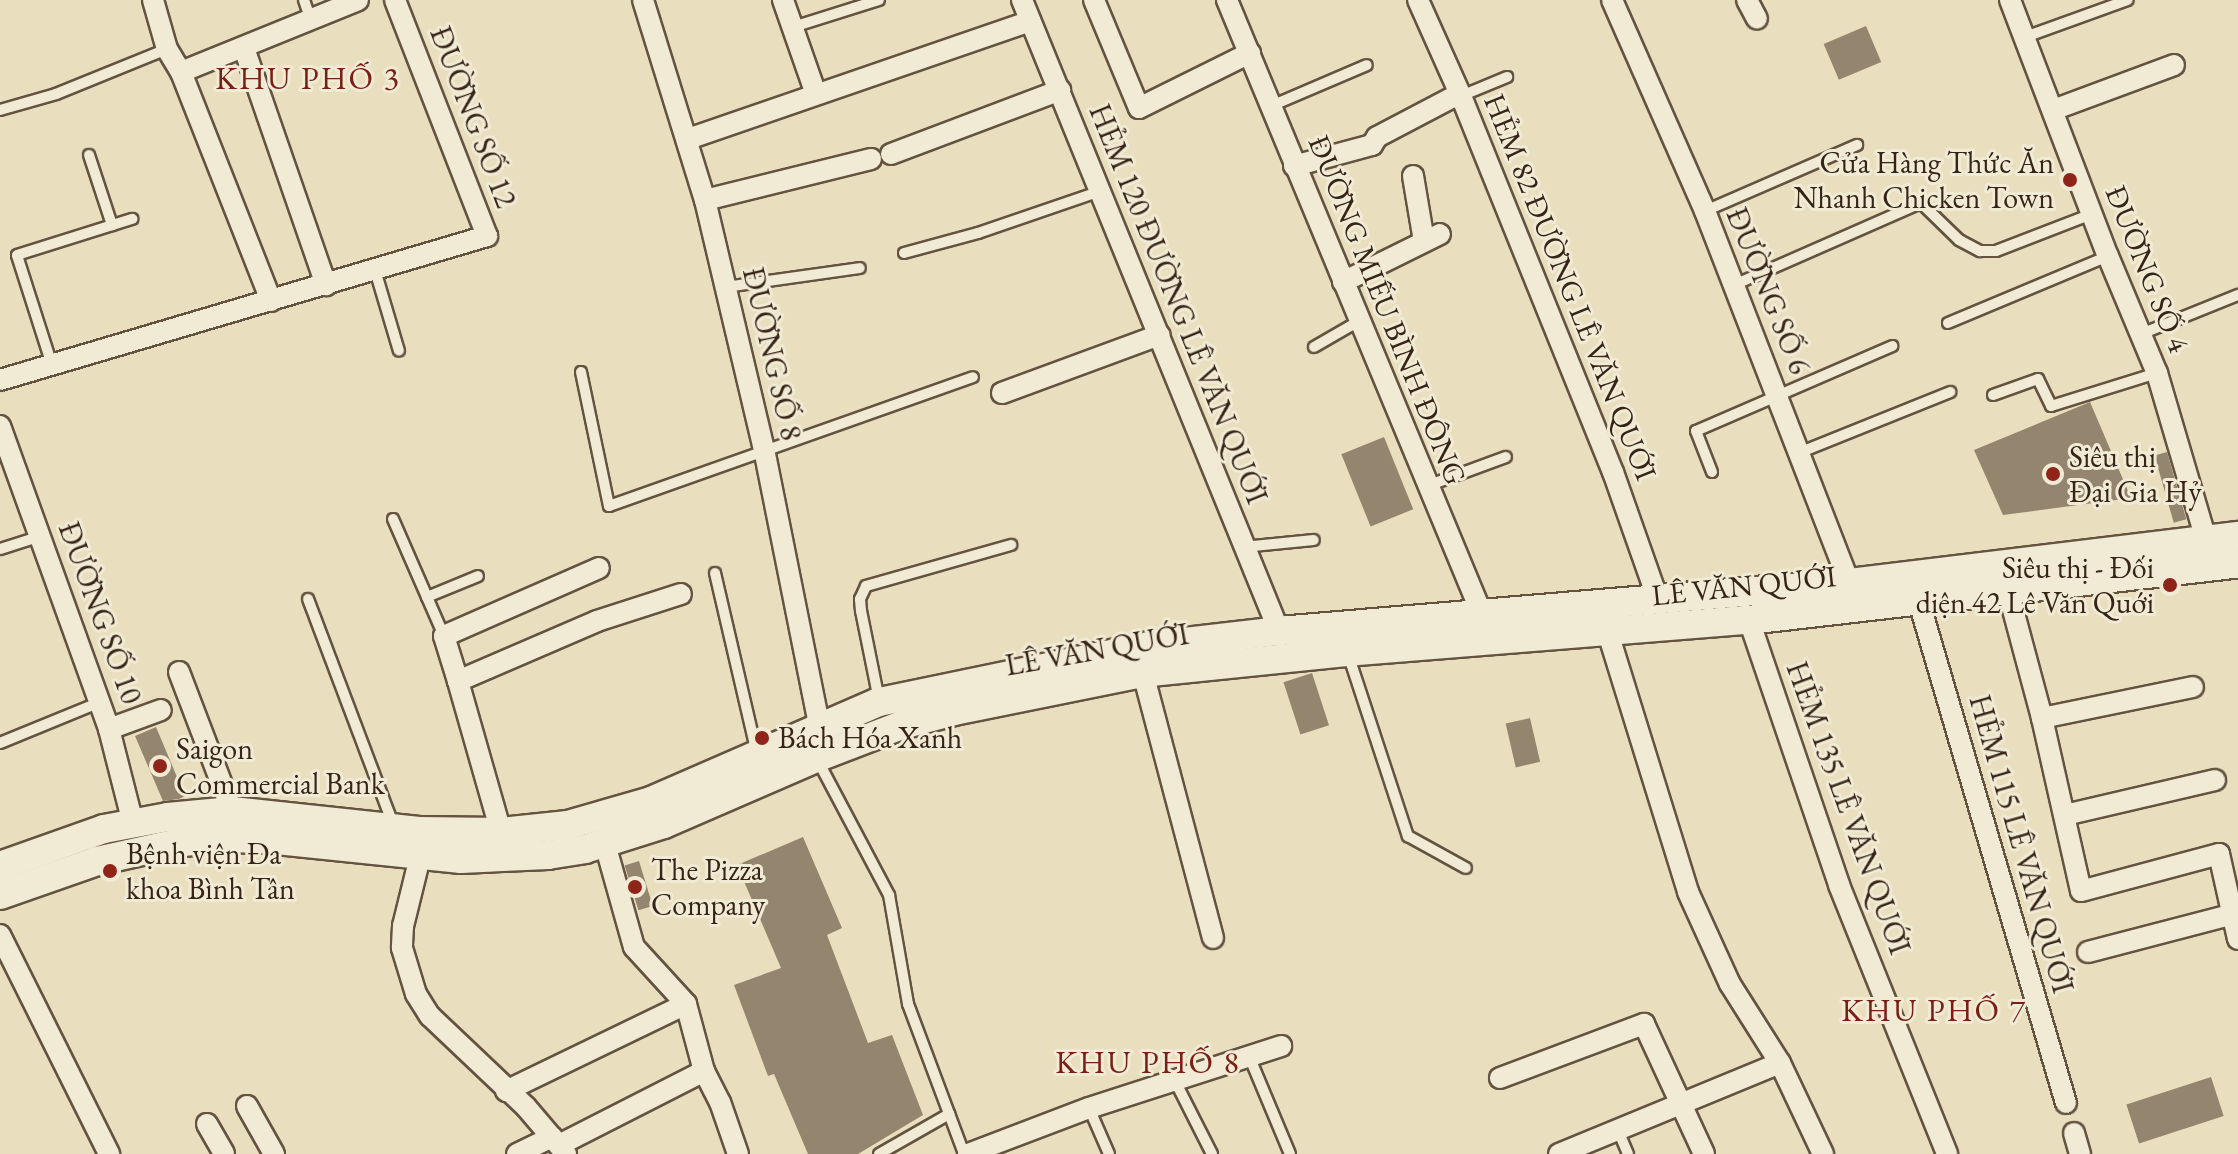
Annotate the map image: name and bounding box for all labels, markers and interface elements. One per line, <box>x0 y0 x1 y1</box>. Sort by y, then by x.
street label: ĐƯỜNG SỐ 12 <box>422 21 524 213</box>
district label: KHU PHỐ 3 <box>215 59 401 97</box>
street label: HẺM 82 ĐƯỜNG LÊ VĂN QUỚI <box>1476 88 1664 486</box>
street label: HẺM 120 ĐƯỜNG LÊ VĂN QUỚI <box>1081 99 1275 509</box>
street label: ĐƯỜNG MIẾU BÌNH ĐÔNG <box>1300 130 1474 490</box>
place label: Cửa Hàng Thức Ăn Nhanh Chicken Town <box>1794 145 2054 216</box>
marker: Cửa Hàng Thức Ăn Nhanh Chicken Town <box>2061 171 2079 189</box>
street label: ĐƯỜNG SỐ 4 <box>2097 180 2197 358</box>
street label: ĐƯỜNG SỐ 6 <box>1718 202 1818 380</box>
street label: ĐƯỜNG SỐ 8 <box>735 264 809 444</box>
place label: Siêu thị Đại Gia Hỷ <box>2069 439 2202 510</box>
marker: Siêu thị Đại Gia Hỷ <box>2044 465 2062 483</box>
street label: ĐƯỜNG SỐ 10 <box>50 517 150 709</box>
place label: Siêu thị - Đối diện 42 Lê Văn Quới <box>1916 550 2154 620</box>
street label: LÊ VĂN QUỚI <box>1650 558 1838 614</box>
marker: Siêu thị - Đối diện 42 Lê Văn Quới <box>2161 576 2179 594</box>
street label: LÊ VĂN QUỚI <box>1003 616 1191 684</box>
street label: HẺM 135 LÊ VĂN QUỚI <box>1778 657 1918 959</box>
street label: HẺM 115 LÊ VĂN QUỚI <box>1961 691 2081 997</box>
place label: Bách Hóa Xanh <box>778 720 962 756</box>
marker: Bách Hóa Xanh <box>753 729 771 747</box>
place label: Saigon Commercial Bank <box>176 731 385 802</box>
marker: Saigon Commercial Bank <box>151 757 169 775</box>
place label: Bệnh viện Đa khoa Bình Tân <box>126 836 295 906</box>
place label: The Pizza Company <box>651 852 765 922</box>
marker: Bệnh viện Đa khoa Bình Tân <box>101 862 119 880</box>
marker: The Pizza Company <box>626 878 644 896</box>
district label: KHU PHỐ 7 <box>1841 991 2027 1029</box>
district label: KHU PHỐ 8 <box>1055 1043 1241 1081</box>

